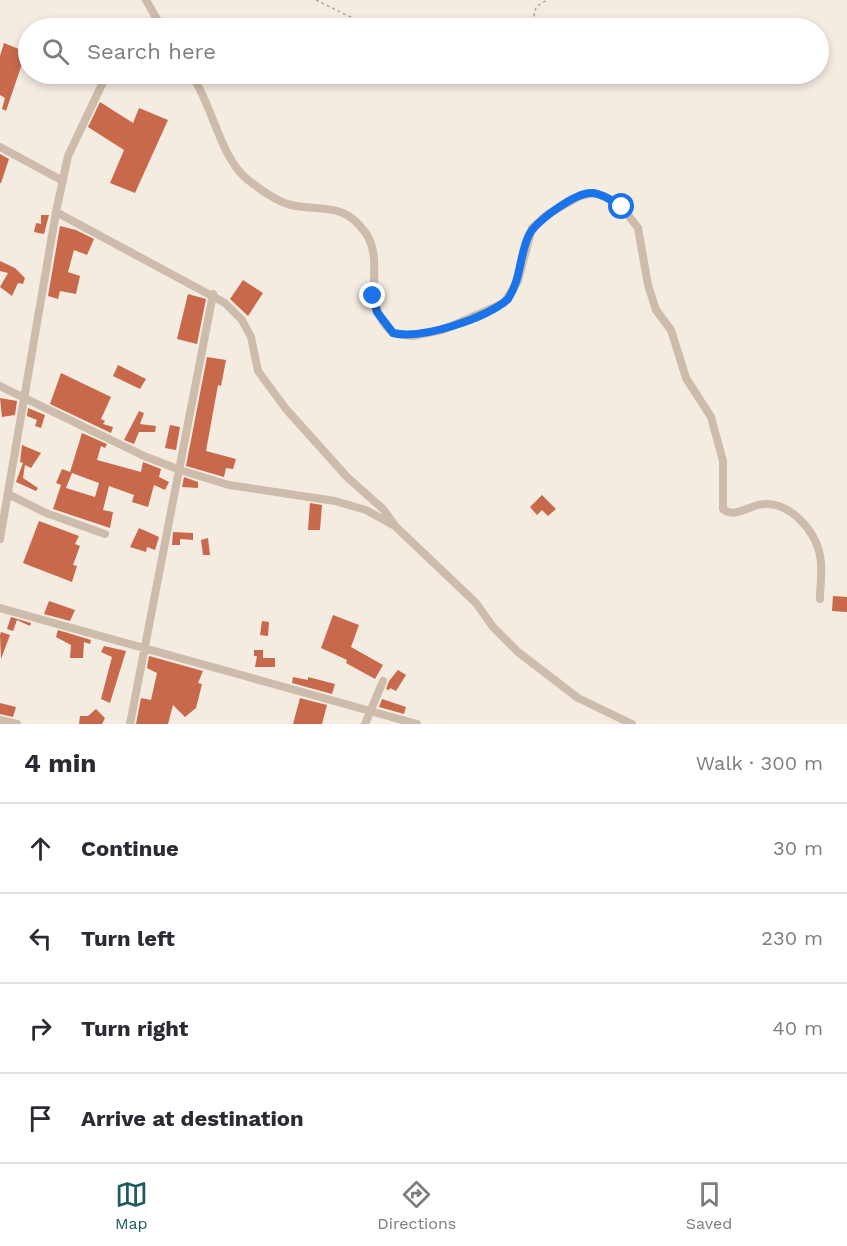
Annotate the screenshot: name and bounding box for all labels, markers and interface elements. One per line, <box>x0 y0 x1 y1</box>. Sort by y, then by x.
search box <box>18 18 829 84</box>
icon: search <box>39 35 72 68</box>
text: Search here <box>87 39 216 64</box>
route start <box>608 193 634 219</box>
route end <box>359 282 385 308</box>
text: 4 min <box>24 748 96 778</box>
text: Walk · 300 m <box>696 751 823 775</box>
icon: ahead <box>24 832 57 865</box>
text: Continue <box>81 836 179 861</box>
text: 30 m <box>773 836 823 860</box>
icon: left <box>24 922 57 955</box>
text: Turn left <box>81 926 175 951</box>
text: 230 m <box>761 926 823 950</box>
icon: right <box>24 1012 57 1045</box>
text: Turn right <box>81 1016 188 1041</box>
text: 40 m <box>772 1016 823 1040</box>
icon: arrive <box>24 1102 57 1135</box>
text: Arrive at destination <box>81 1106 304 1131</box>
tab: Map <box>115 1178 148 1233</box>
tab: Directions <box>377 1178 456 1233</box>
tab: Saved <box>686 1178 732 1233</box>

